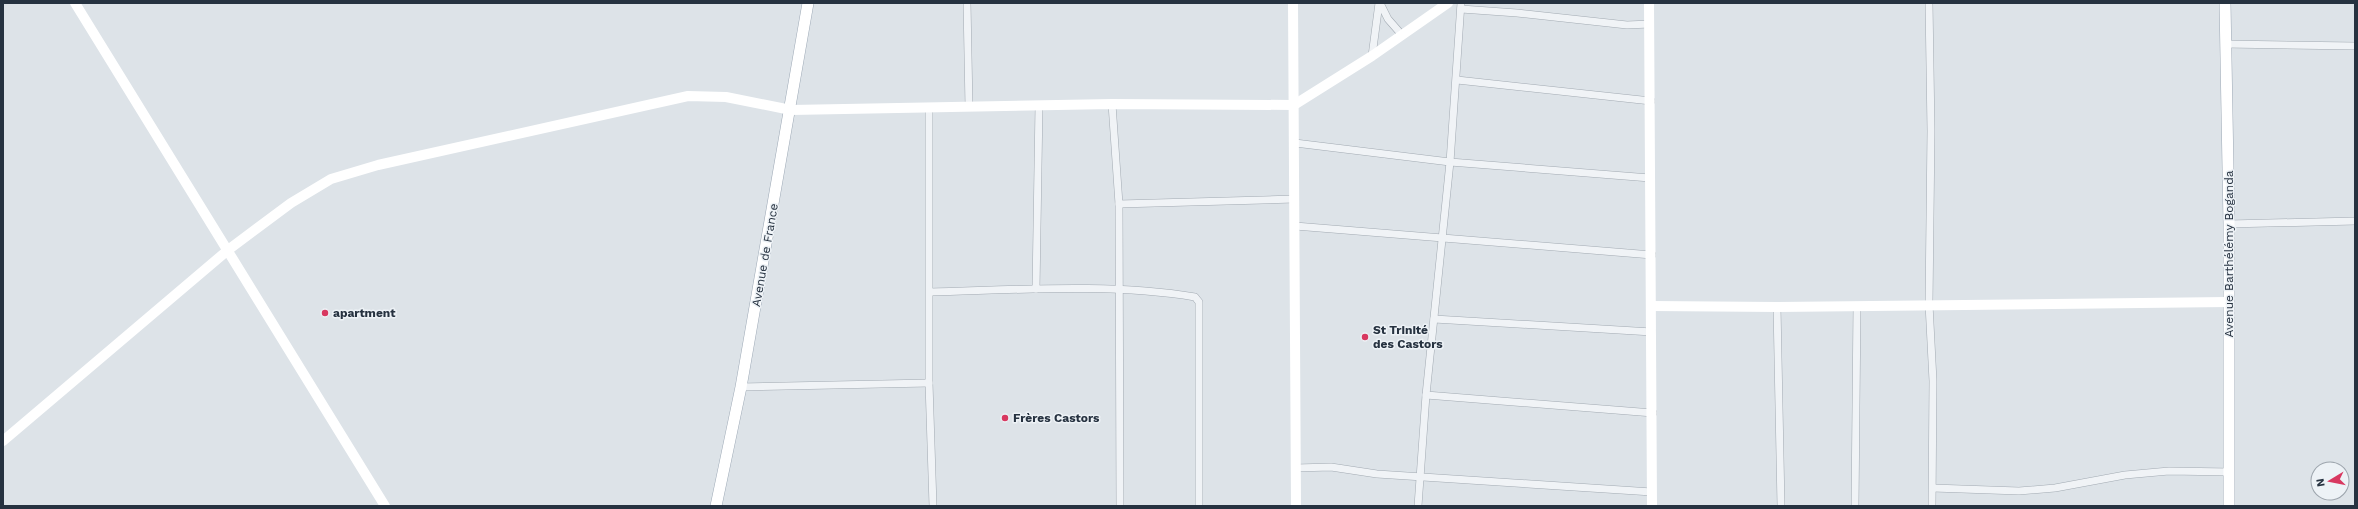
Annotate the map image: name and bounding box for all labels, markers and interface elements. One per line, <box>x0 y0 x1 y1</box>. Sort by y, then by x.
street label: Avenue Barthélémy Boganda <box>2222 170 2236 337</box>
street label: Avenue de France <box>749 202 781 308</box>
place label: apartment <box>333 306 396 320</box>
marker: apartment <box>320 308 330 318</box>
place label: St Trinité des Castors <box>1373 323 1443 351</box>
marker: St Trinité des Castors <box>1360 332 1370 342</box>
place label: Frères Castors <box>1013 411 1100 425</box>
marker: Frères Castors <box>1000 413 1010 423</box>
north arrow <box>2310 461 2350 501</box>
text: N <box>2314 478 2328 488</box>

